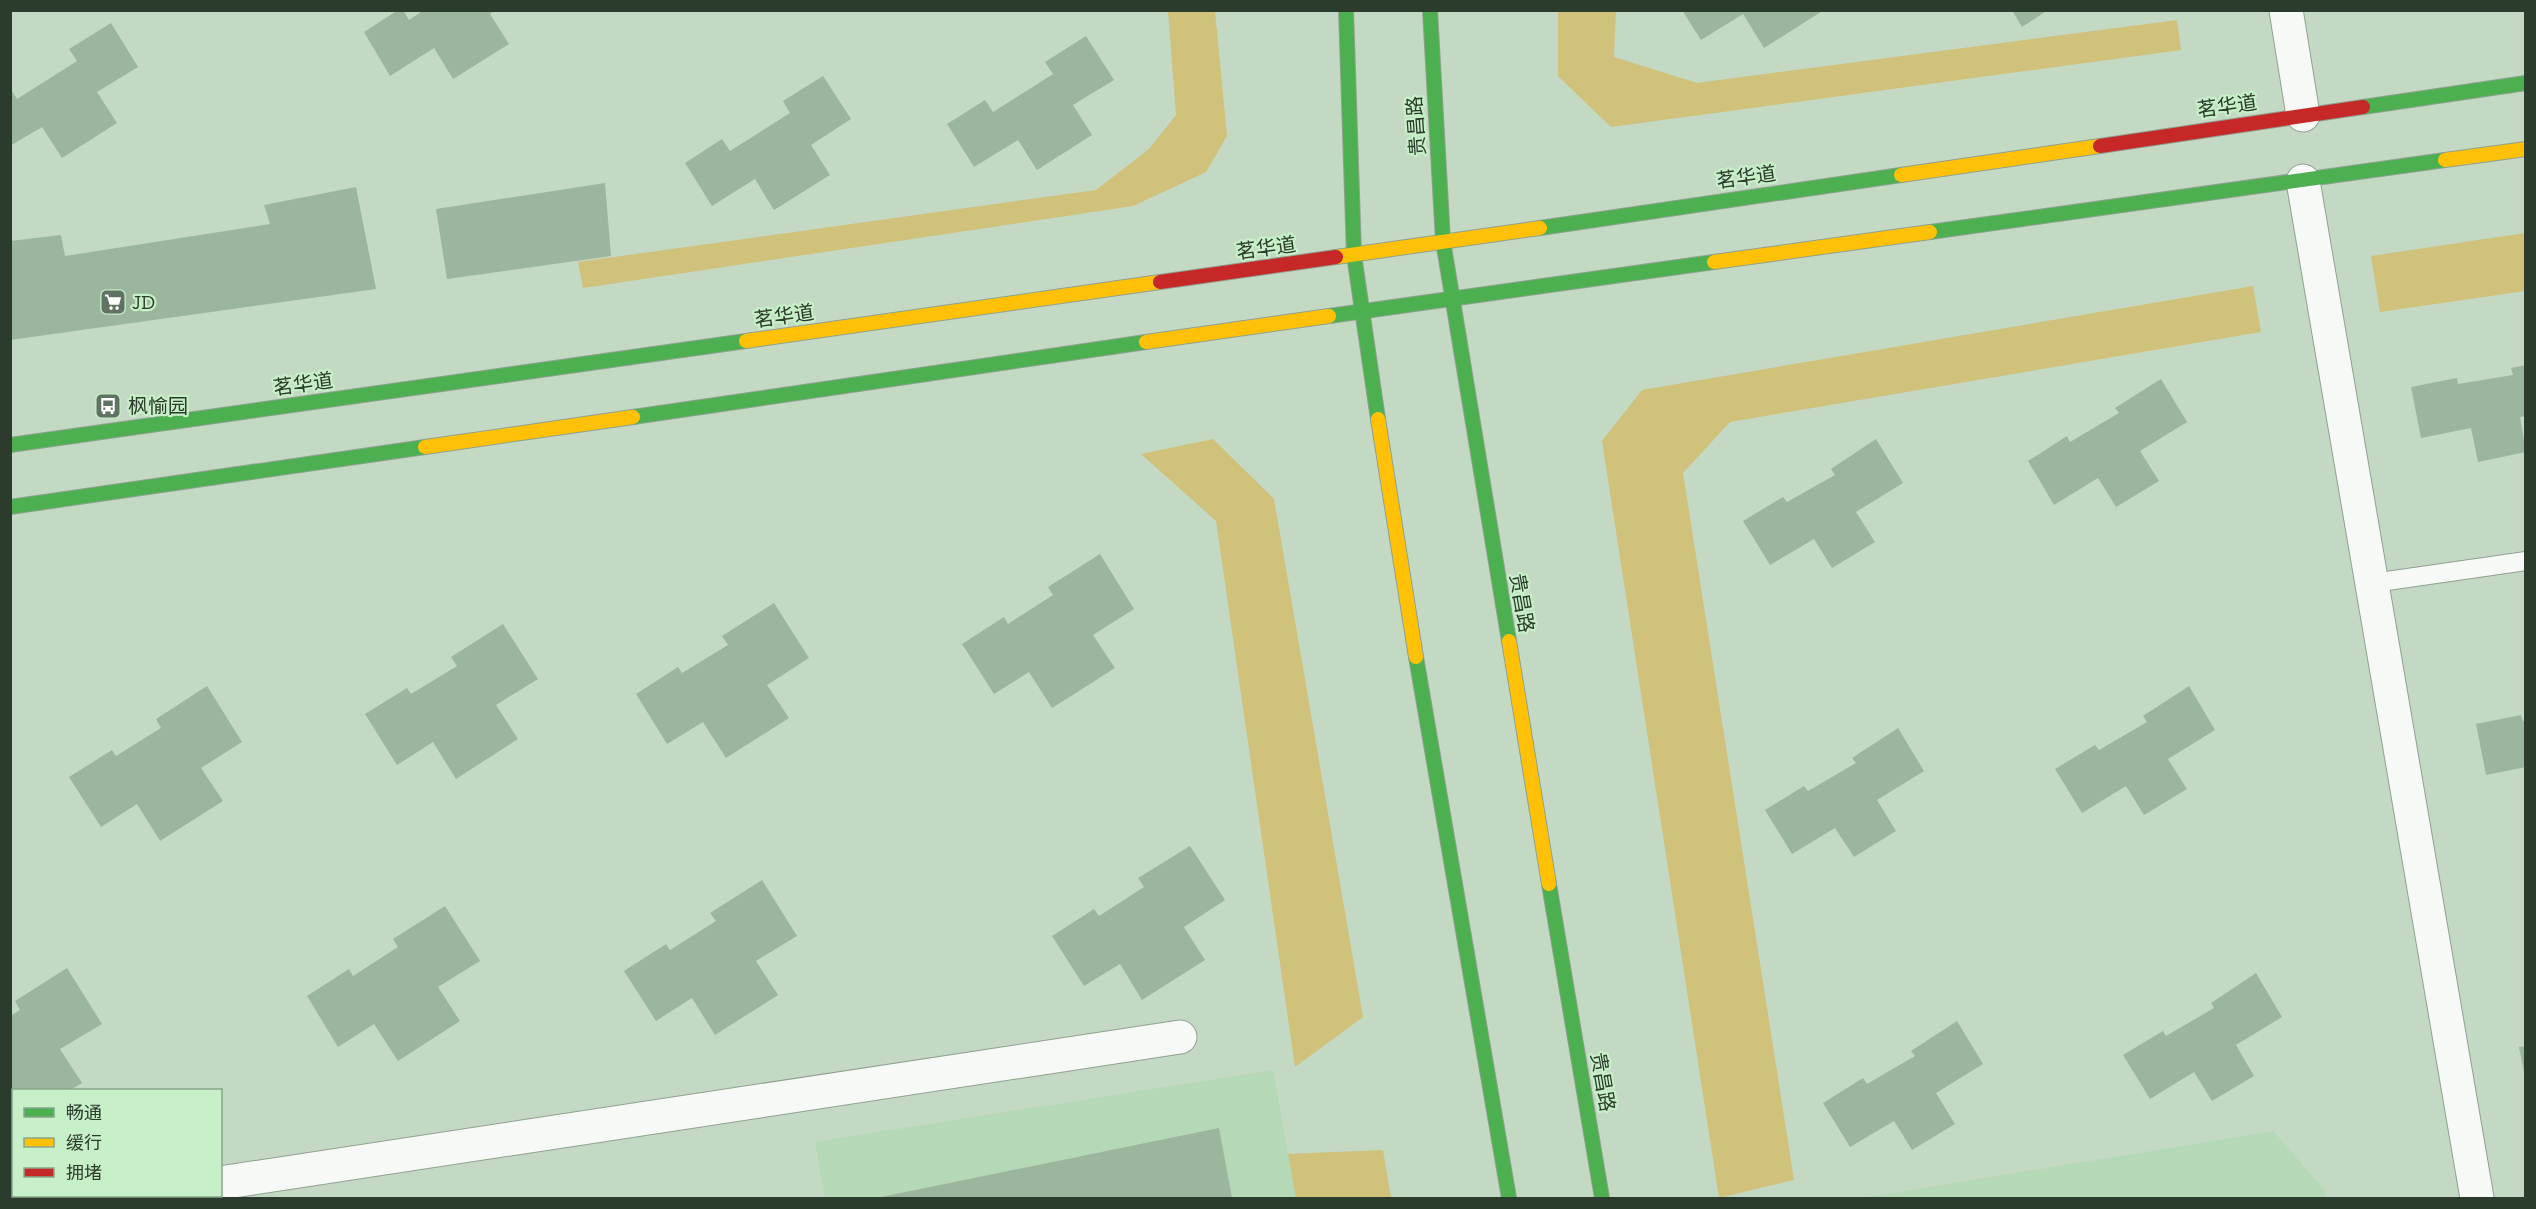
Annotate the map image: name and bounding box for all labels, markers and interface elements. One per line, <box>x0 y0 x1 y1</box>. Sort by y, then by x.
street label: 茗华道 <box>2196 90 2258 122</box>
street label: 贵昌路 <box>1402 95 1430 157</box>
street label: 茗华道 <box>1715 161 1777 193</box>
street label: 茗华道 <box>1235 232 1297 264</box>
supermarket icon: JD <box>98 287 128 317</box>
place label: JD <box>132 290 155 314</box>
street label: 茗华道 <box>753 300 815 332</box>
street label: 茗华道 <box>272 368 334 400</box>
bus stop icon: 枫愉园 <box>93 391 123 421</box>
place label: 枫愉园 <box>128 394 188 418</box>
street label: 贵昌路 <box>1505 571 1539 635</box>
street label: 贵昌路 <box>1586 1050 1620 1114</box>
legend <box>12 1089 222 1197</box>
text: 畅通 <box>66 1102 102 1124</box>
text: 缓行 <box>66 1132 102 1154</box>
text: 拥堵 <box>66 1162 102 1184</box>

